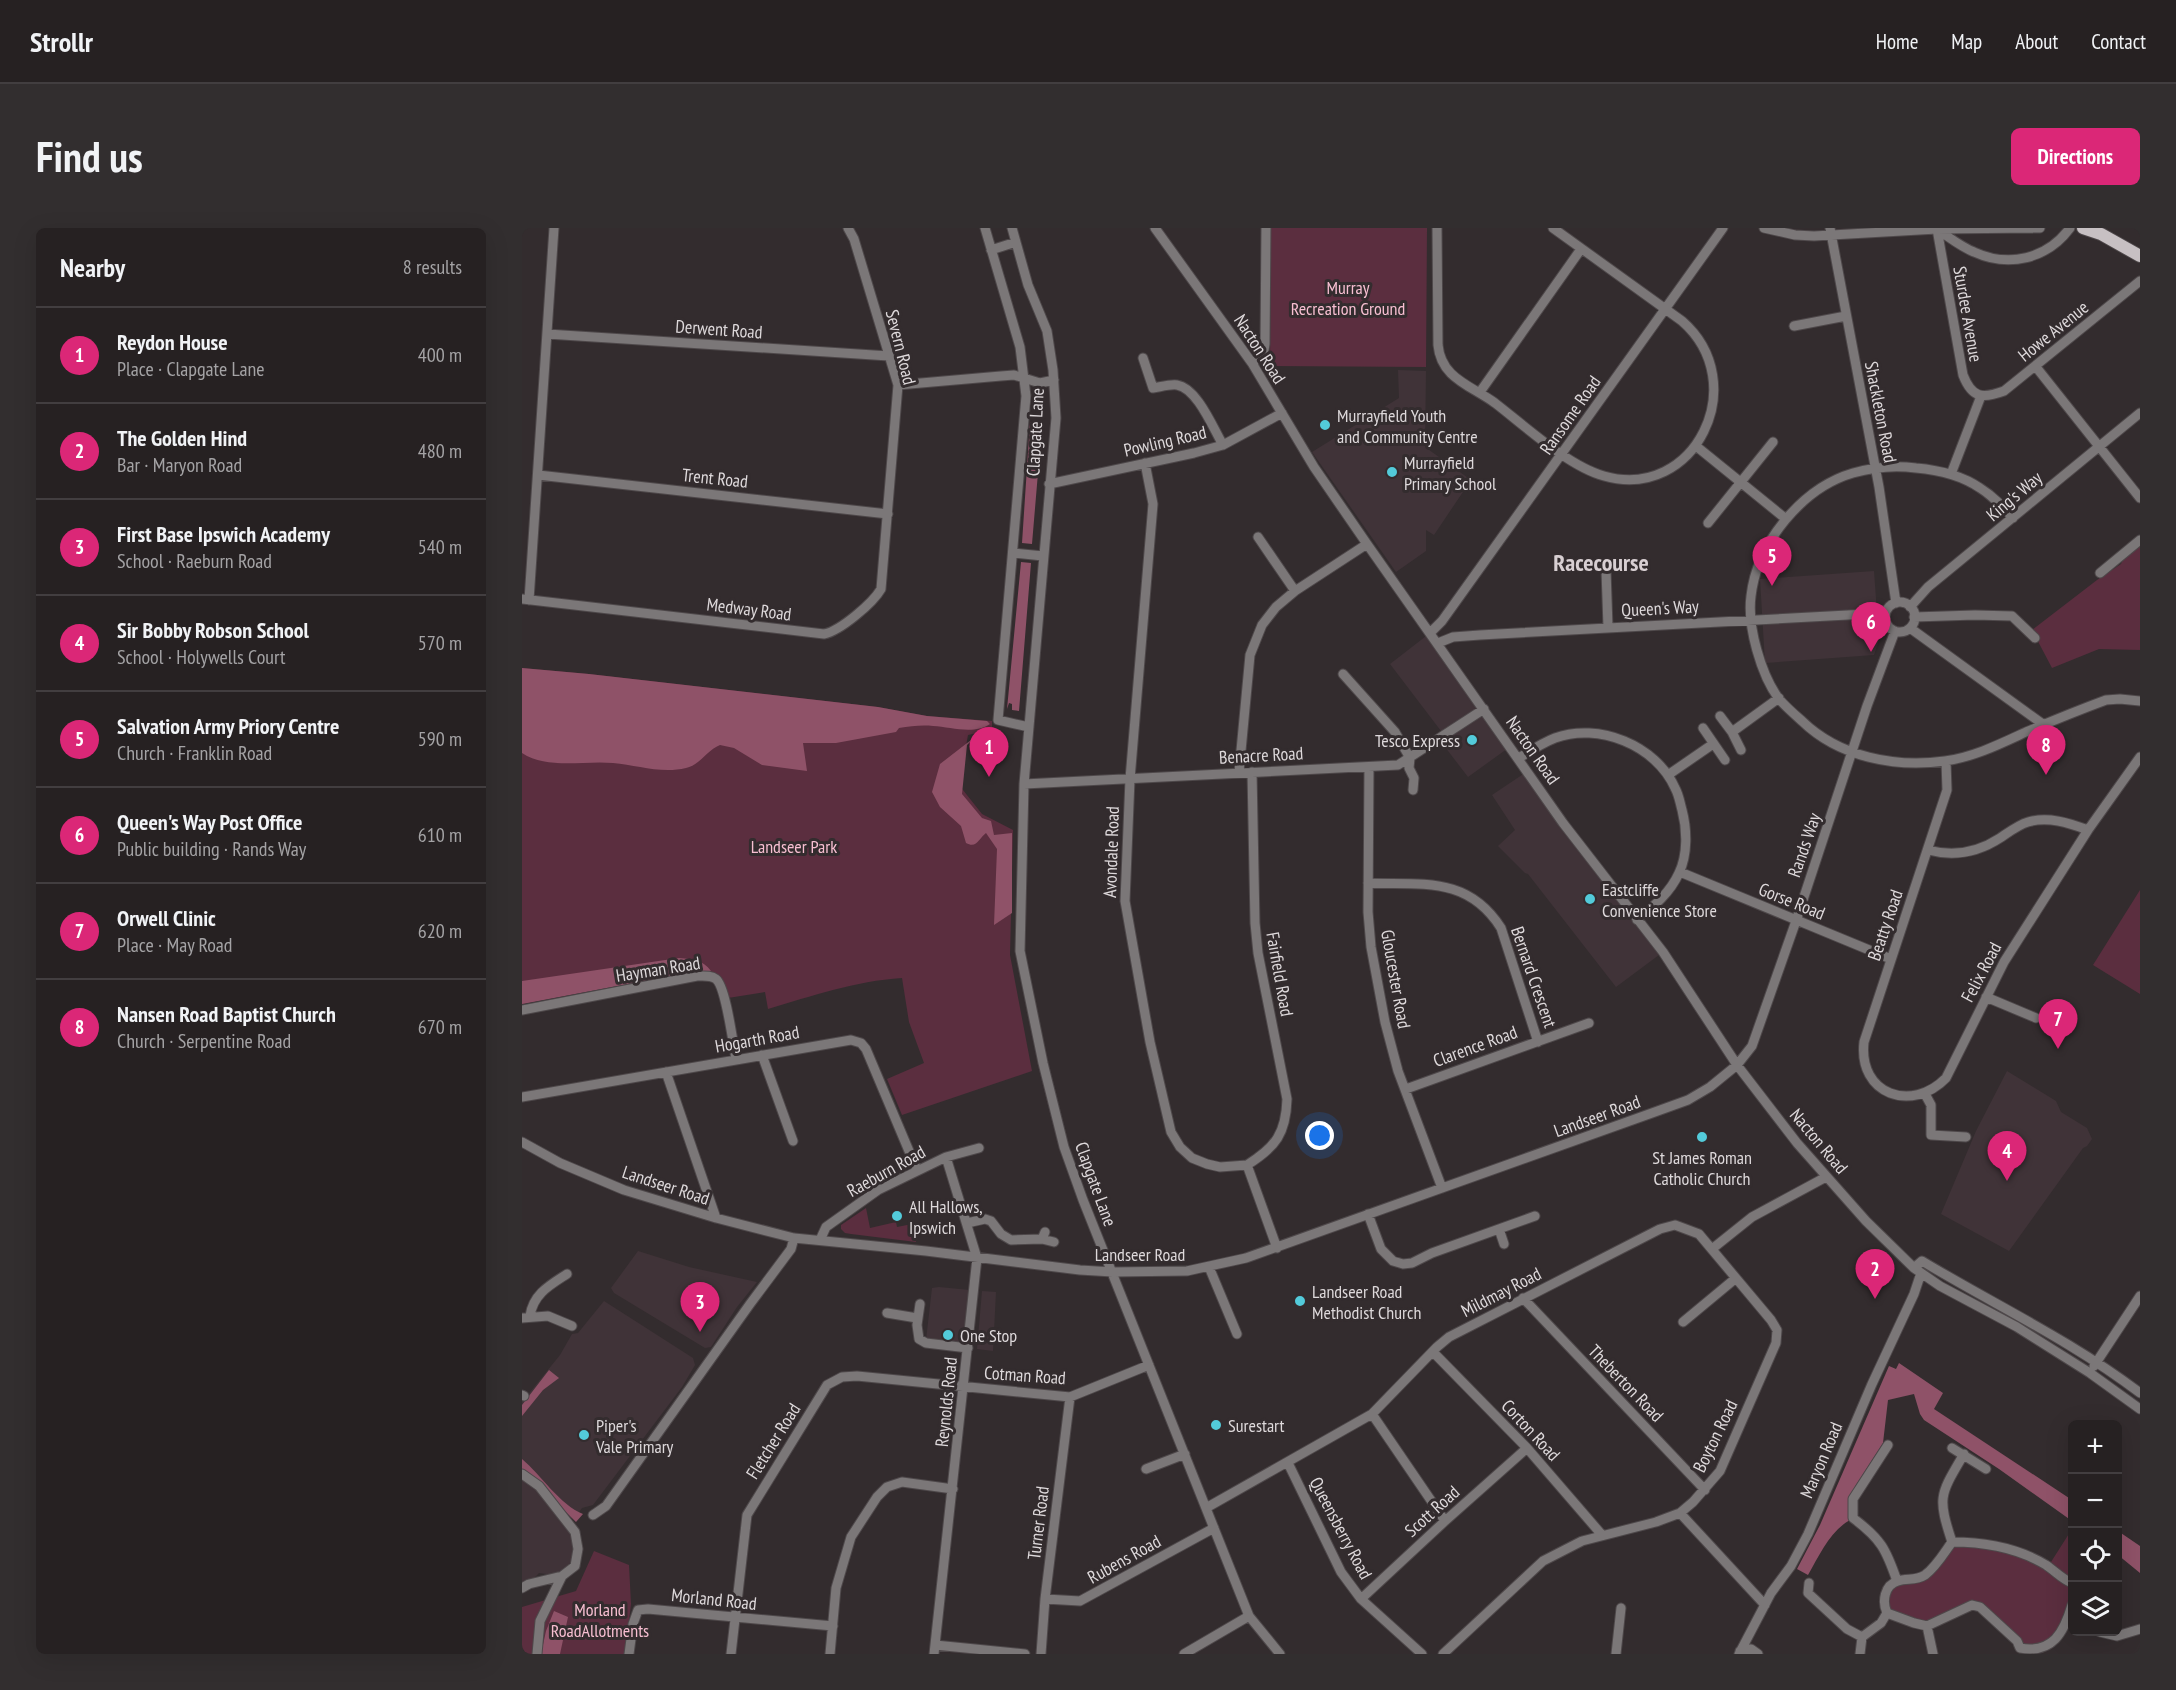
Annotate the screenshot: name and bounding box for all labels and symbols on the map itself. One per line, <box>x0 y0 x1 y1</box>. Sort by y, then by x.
street label: Sturdee Avenue <box>1948 264 1988 364</box>
park label: Murray Recreation Ground <box>1291 276 1405 320</box>
street label: Howe Avenue <box>2013 296 2093 366</box>
street label: Severn Road <box>881 307 921 387</box>
street label: Nacton Road <box>1229 310 1291 388</box>
street label: Derwent Road <box>675 314 763 344</box>
street label: Shackleton Road <box>1860 359 1902 465</box>
street label: Ransome Road <box>1534 371 1606 459</box>
street label: Clapgate Lane <box>1021 387 1049 477</box>
place label: Murrayfield Youth and Community Centre <box>1337 404 1478 448</box>
marker: Murrayfield Youth and Community Centre <box>1318 418 1332 432</box>
street label: Powling Road <box>1121 420 1209 462</box>
place label: Murrayfield Primary School <box>1404 451 1497 495</box>
street label: Trent Road <box>681 463 749 493</box>
marker: Murrayfield Primary School <box>1385 465 1399 479</box>
street label: King's Way <box>1981 466 2047 526</box>
pin: 5 <box>1752 536 1792 586</box>
district label: Racecourse <box>1553 547 1649 578</box>
street label: Medway Road <box>705 592 793 626</box>
street label: Queen's Way <box>1621 594 1700 622</box>
pin: 6 <box>1852 602 1890 652</box>
street label: Nacton Road <box>1501 711 1565 789</box>
pin: 8 <box>2026 726 2066 775</box>
pin: 1 <box>970 728 1008 777</box>
place label: Tesco Express <box>1375 729 1460 752</box>
marker: Tesco Express <box>1465 733 1479 747</box>
street label: Benacre Road <box>1218 741 1304 769</box>
street label: Avondale Road <box>1098 806 1124 898</box>
street label: Rands Way <box>1782 810 1826 880</box>
park label: Landseer Park <box>751 835 837 858</box>
street label: Gorse Road <box>1755 877 1829 925</box>
place label: Eastcliffe Convenience Store <box>1602 878 1717 922</box>
street label: Beatty Road <box>1862 886 1908 964</box>
marker: Eastcliffe Convenience Store <box>1583 892 1597 906</box>
street label: Bernard Crescent <box>1506 923 1562 1031</box>
street label: Gloucester Road <box>1376 928 1416 1030</box>
street label: Fairfield Road <box>1261 930 1299 1018</box>
street label: Felix Road <box>1956 938 2006 1006</box>
street label: Hayman Road <box>614 951 702 987</box>
pin: 7 <box>2038 1000 2078 1049</box>
street label: Hogarth Road <box>713 1020 801 1058</box>
street label: Clarence Road <box>1430 1020 1520 1072</box>
street label: Landseer Road <box>1551 1090 1643 1142</box>
street label: Nacton Road <box>1785 1104 1853 1178</box>
your location <box>1305 1121 1334 1150</box>
marker: St James Roman Catholic Church <box>1695 1130 1709 1144</box>
pin: 4 <box>1988 1132 2026 1181</box>
street label: Clapgate Lane <box>1070 1139 1122 1229</box>
street label: Raeburn Road <box>843 1140 929 1202</box>
place label: St James Roman Catholic Church <box>1652 1146 1752 1190</box>
street label: Landseer Road <box>619 1160 713 1210</box>
place label: All Hallows, Ipswich <box>909 1195 983 1239</box>
marker: All Hallows, Ipswich <box>890 1209 904 1223</box>
street label: Landseer Road <box>1095 1243 1185 1266</box>
pin: 2 <box>1856 1250 1894 1299</box>
street label: Mildmay Road <box>1457 1262 1545 1322</box>
place label: Landseer Road Methodist Church <box>1312 1280 1421 1324</box>
pin: 3 <box>680 1282 720 1332</box>
marker: Landseer Road Methodist Church <box>1293 1294 1307 1308</box>
place label: One Stop <box>960 1324 1017 1347</box>
marker: One Stop <box>941 1328 955 1342</box>
street label: Theberton Road <box>1583 1339 1669 1427</box>
street label: Reynolds Road <box>930 1356 962 1448</box>
street label: Cotman Road <box>983 1361 1067 1389</box>
street label: Corton Road <box>1497 1394 1565 1466</box>
street label: Boyton Road <box>1688 1396 1742 1476</box>
street label: Fletcher Road <box>741 1399 805 1483</box>
place label: Piper's Vale Primary <box>595 1414 674 1458</box>
place label: Surestart <box>1228 1414 1284 1437</box>
marker: Surestart <box>1209 1418 1223 1432</box>
street label: Maryon Road <box>1795 1418 1847 1502</box>
marker: Piper's Vale Primary <box>577 1428 591 1442</box>
street label: Queensberry Road <box>1304 1473 1378 1583</box>
street label: Scott Road <box>1400 1480 1464 1542</box>
street label: Turner Road <box>1022 1485 1054 1561</box>
street label: Rubens Road <box>1083 1529 1165 1589</box>
street label: Morland Road <box>670 1583 758 1615</box>
park label: Morland RoadAllotments <box>551 1598 649 1642</box>

